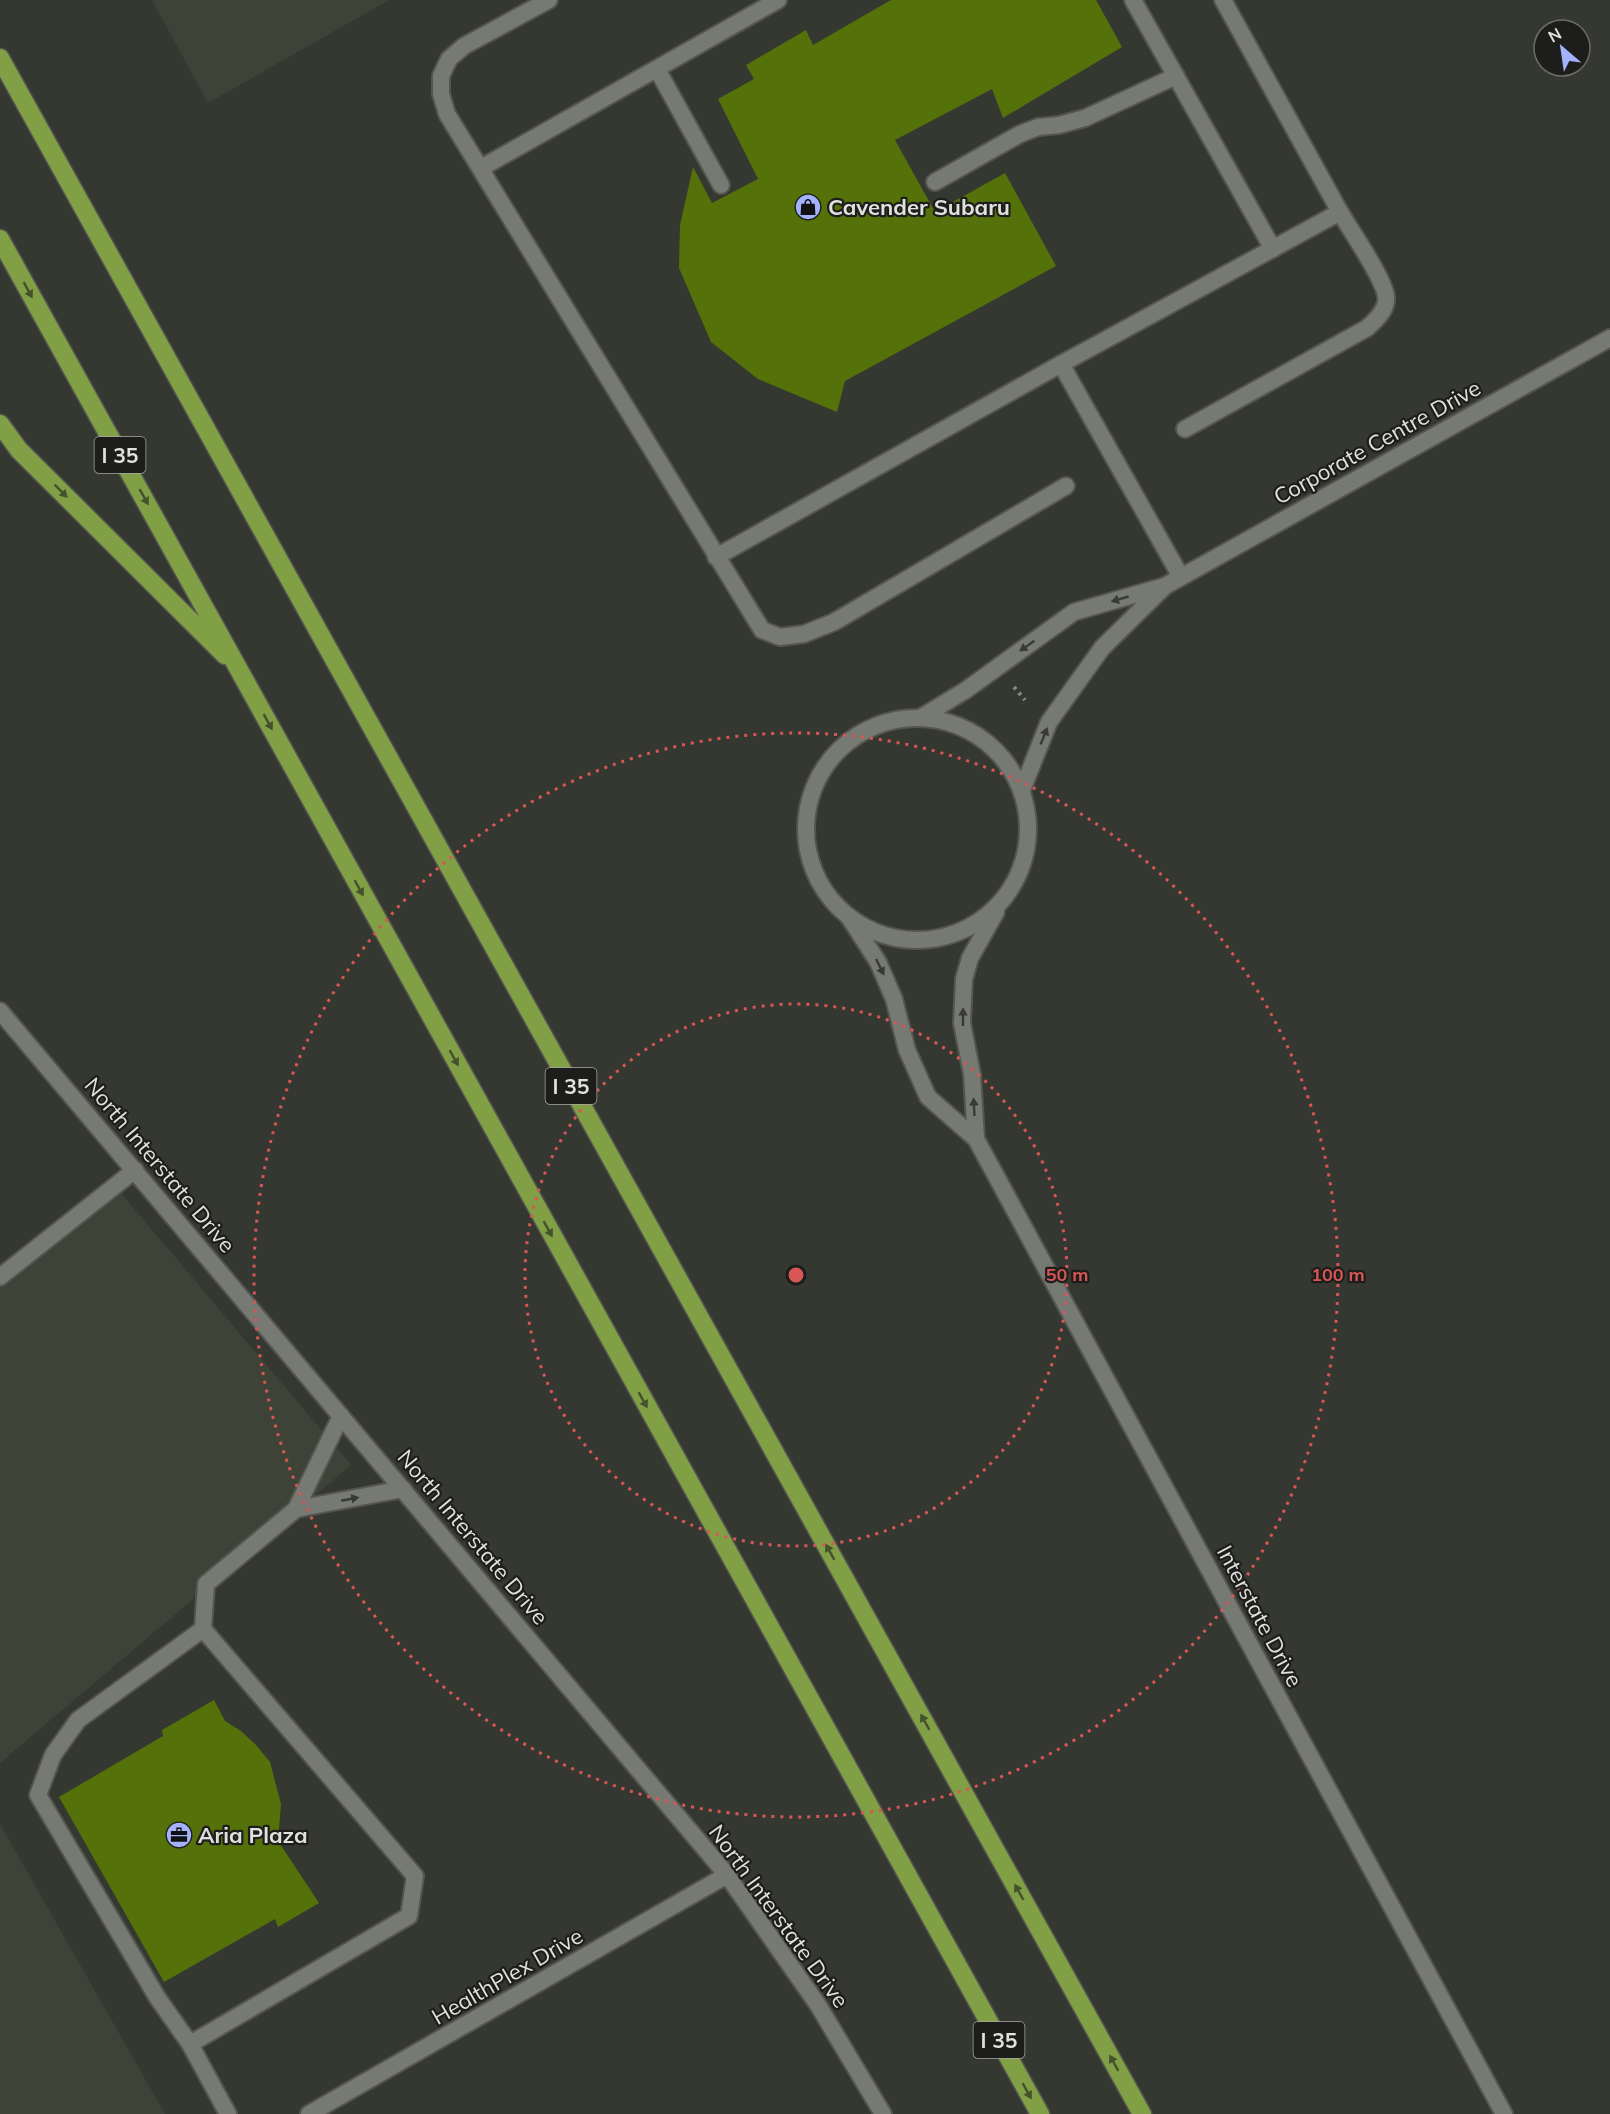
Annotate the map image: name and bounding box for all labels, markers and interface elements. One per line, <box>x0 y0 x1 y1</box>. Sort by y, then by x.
north arrow <box>1532 18 1592 78</box>
text: N <box>1545 23 1565 47</box>
shop icon: Cavender Subaru <box>793 192 823 222</box>
place label: Cavender Subaru <box>828 193 1010 221</box>
one-way arrow <box>23 282 34 298</box>
street label: Corporate Centre Drive <box>1269 373 1485 511</box>
road number: I 35 <box>94 437 146 473</box>
one-way arrow <box>53 484 67 498</box>
one-way arrow <box>139 489 149 506</box>
one-way arrow <box>1111 595 1129 604</box>
one-way arrow <box>1019 640 1035 652</box>
one-way arrow <box>263 714 274 730</box>
one-way arrow <box>1039 726 1049 744</box>
one-way arrow <box>354 880 364 897</box>
one-way arrow <box>875 959 884 976</box>
one-way arrow <box>958 1007 968 1026</box>
one-way arrow <box>449 1050 459 1067</box>
road number: I 35 <box>546 1068 596 1104</box>
street label: North Interstate Drive <box>79 1072 241 1258</box>
one-way arrow <box>969 1097 978 1116</box>
one-way arrow <box>543 1221 554 1237</box>
text: 50 m <box>1046 1263 1088 1286</box>
text: 100 m <box>1311 1263 1365 1286</box>
centre of rings <box>786 1265 806 1285</box>
one-way arrow <box>638 1391 648 1408</box>
street label: North Interstate Drive <box>392 1444 554 1630</box>
one-way arrow <box>340 1495 359 1504</box>
street label: Interstate Drive <box>1211 1540 1309 1692</box>
one-way arrow <box>825 1543 835 1560</box>
one-way arrow <box>919 1714 930 1730</box>
street label: North Interstate Drive <box>703 1819 855 2013</box>
office icon: Aria Plaza <box>164 1820 194 1850</box>
place label: Aria Plaza <box>198 1821 308 1849</box>
one-way arrow <box>1014 1884 1024 1901</box>
street label: HealthPlex Drive <box>426 1921 588 2031</box>
road number: I 35 <box>974 2022 1024 2058</box>
one-way arrow <box>1109 2054 1119 2071</box>
one-way arrow <box>1022 2083 1032 2100</box>

